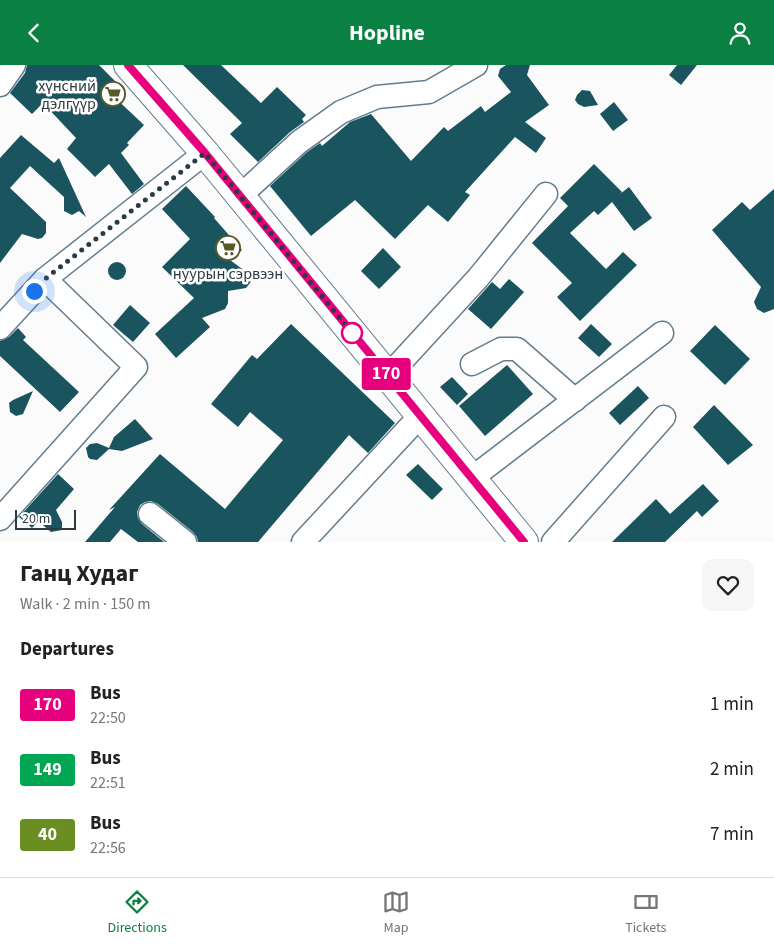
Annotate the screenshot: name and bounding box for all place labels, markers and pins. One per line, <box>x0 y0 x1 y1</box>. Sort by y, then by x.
place label: хүнсний дэлгүүр <box>38 75 96 115</box>
supermarket icon: хүнсний дэлгүүр <box>100 81 126 107</box>
supermarket icon: нуурын сэрвээн <box>215 235 241 261</box>
place label: нуурын сэрвээн <box>173 263 283 285</box>
unlabelled marker <box>341 322 363 344</box>

